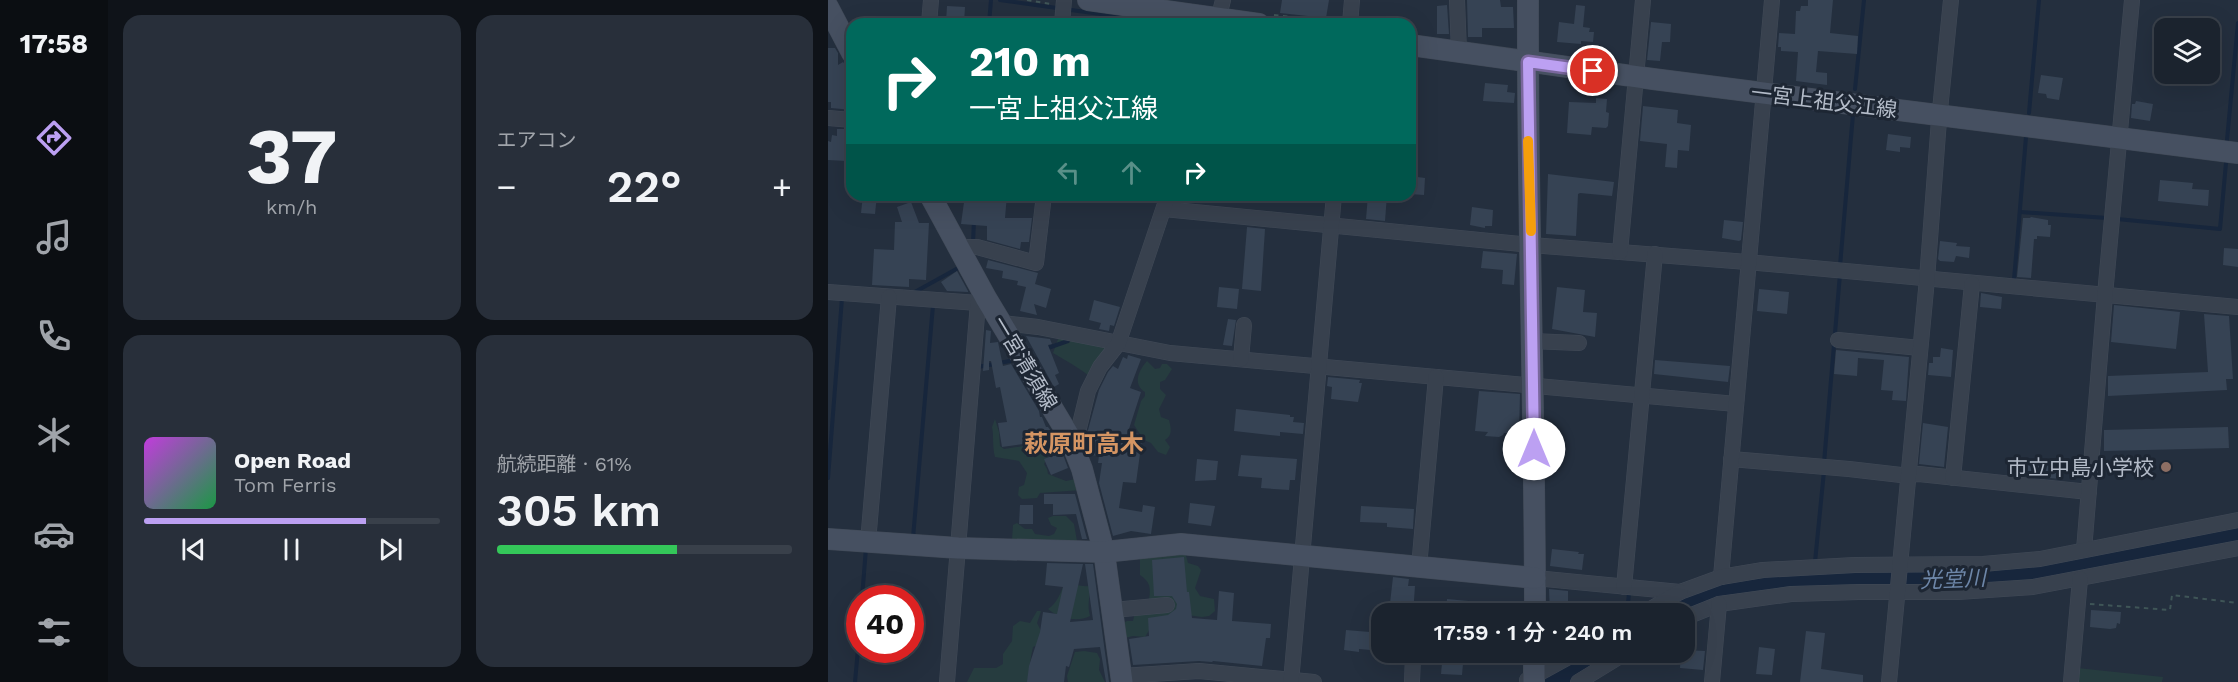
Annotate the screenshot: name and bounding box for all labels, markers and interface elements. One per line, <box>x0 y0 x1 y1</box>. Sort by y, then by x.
map controls <box>2154 18 2220 84</box>
button: layers <box>2154 18 2220 84</box>
text: 17:58 <box>20 28 88 60</box>
text: 210 m <box>969 37 1091 86</box>
icon: right <box>870 42 948 120</box>
pin <box>1567 45 1618 96</box>
icon: arrive <box>1576 54 1609 87</box>
street label: 一宮上祖父江線 <box>1750 80 1898 122</box>
text: 一宮上祖父江線 <box>969 93 1158 125</box>
text: 37 <box>246 110 338 202</box>
icon: directions <box>33 117 75 159</box>
text: エアコン <box>497 128 577 152</box>
icon: left <box>1052 156 1085 189</box>
icon: ahead <box>1115 156 1148 189</box>
icon: right <box>1178 156 1211 189</box>
text: 22° <box>607 160 682 213</box>
text: − <box>497 167 516 206</box>
text: + <box>772 167 792 206</box>
text: km/h <box>266 195 318 219</box>
icon: music <box>33 216 75 258</box>
street label: 一宮清須線 <box>987 312 1063 414</box>
icon: phone <box>33 315 75 357</box>
icon: climate <box>33 414 75 456</box>
position arrow <box>1502 417 1566 481</box>
district label: 萩原町高木 <box>1024 430 1144 458</box>
text: Open Road <box>234 448 351 473</box>
text: 航続距離 · 61% <box>497 452 632 476</box>
place label: 市立中島小学校 <box>2007 455 2154 480</box>
marker: 市立中島小学校 <box>2159 460 2173 474</box>
text: Tom Ferris <box>234 473 337 497</box>
text: 305 km <box>497 484 661 537</box>
icon: car <box>33 513 75 555</box>
icon: previous <box>177 533 210 566</box>
icon: pause <box>275 533 308 566</box>
icon: next <box>374 533 407 566</box>
water label: 光堂川 <box>1920 565 1988 593</box>
speed limit sign: 40 <box>846 585 924 663</box>
icon: filters <box>33 611 75 653</box>
text: 17:59 · 1 分 · 240 m <box>1434 620 1632 645</box>

